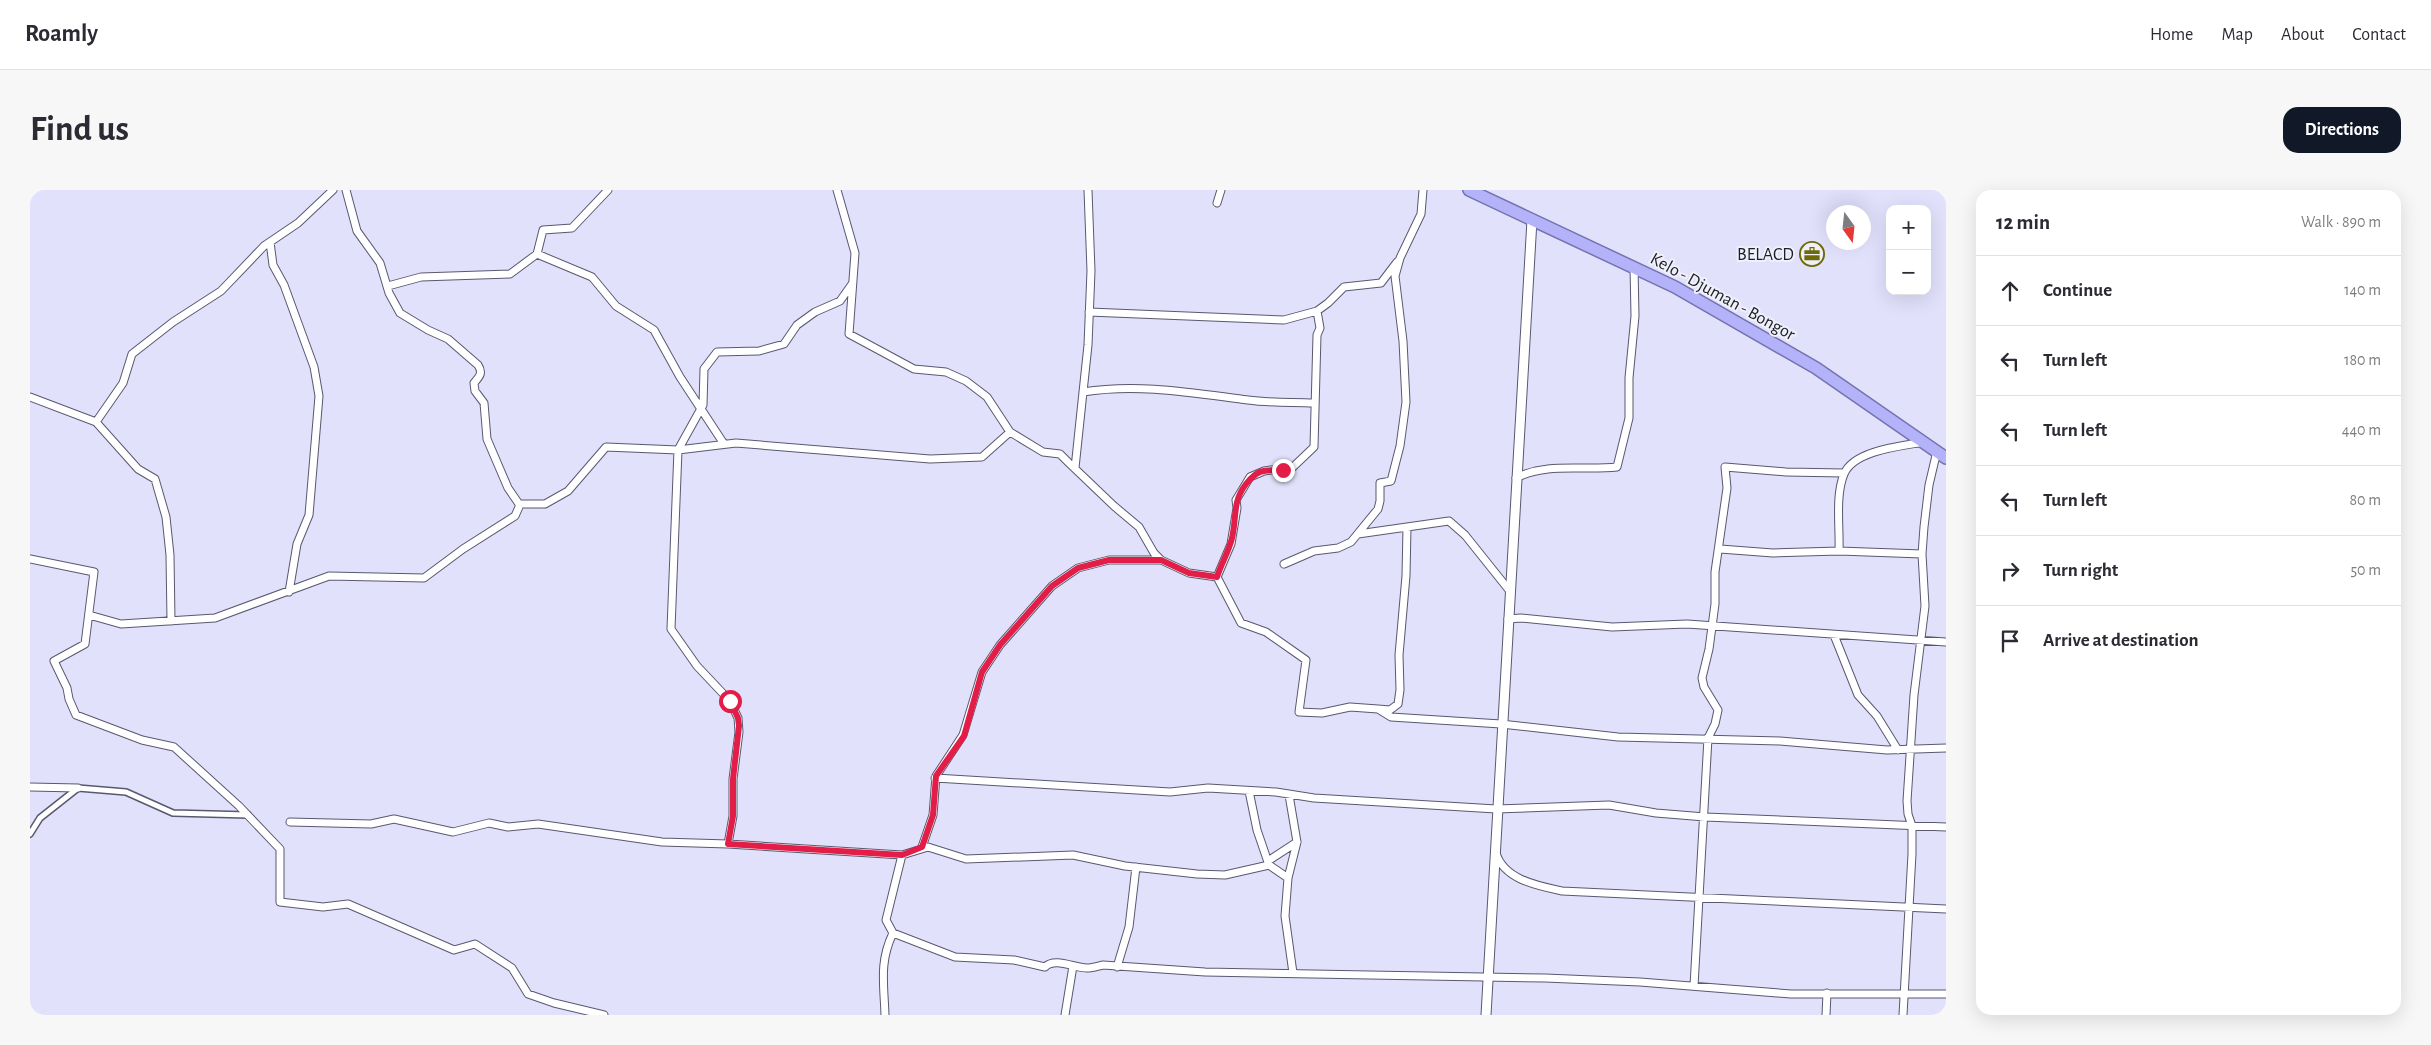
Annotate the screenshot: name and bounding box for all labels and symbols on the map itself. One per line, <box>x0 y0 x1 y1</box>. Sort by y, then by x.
north arrow <box>1826 205 1871 250</box>
office icon: BELACD <box>1799 241 1825 267</box>
place label: BELACD <box>1737 246 1794 264</box>
street label: Kelo - Djuman - Bongor <box>1647 250 1798 344</box>
route end <box>1272 459 1295 482</box>
route start <box>719 690 742 713</box>

